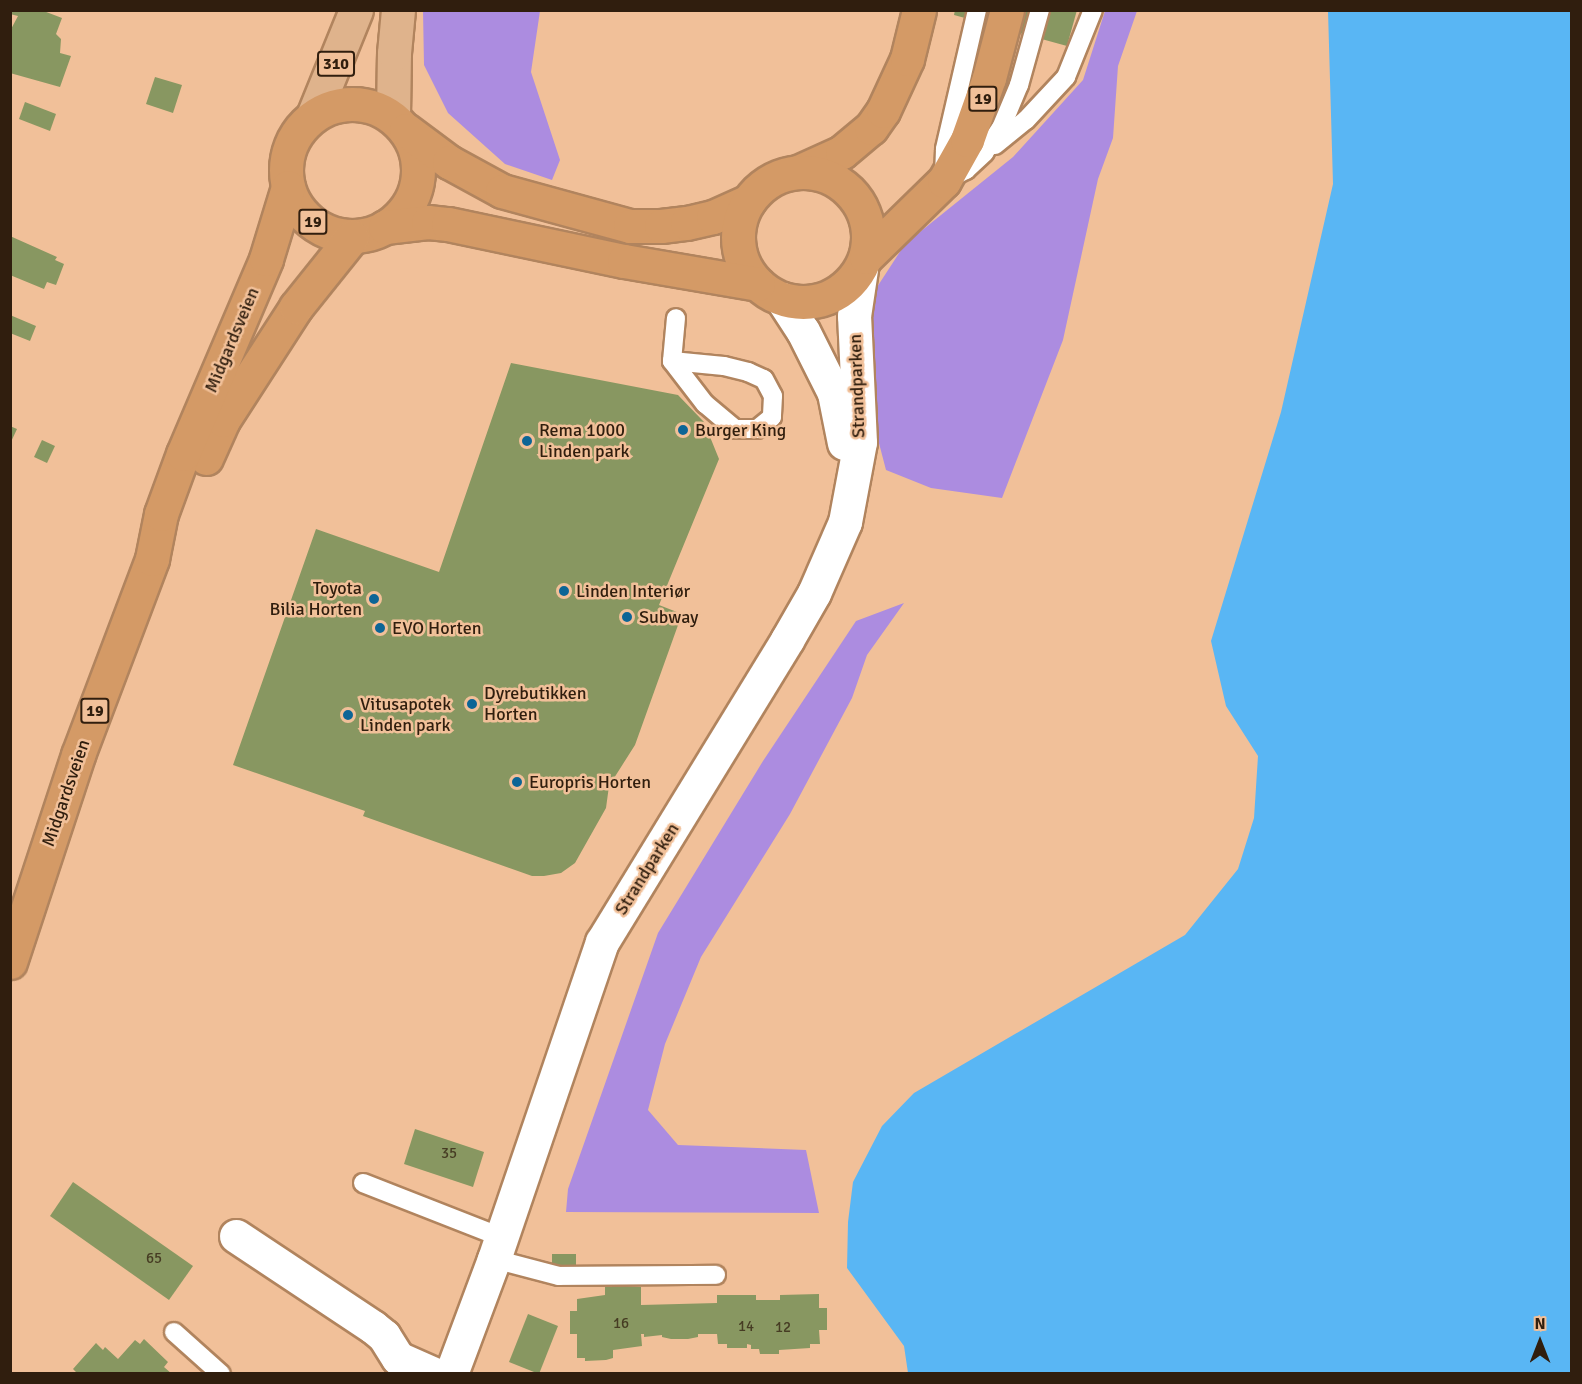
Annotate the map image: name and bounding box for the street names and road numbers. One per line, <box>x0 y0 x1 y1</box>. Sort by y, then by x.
road number: 310 <box>316 51 356 77</box>
road number: 19 <box>968 86 998 112</box>
road number: 19 <box>298 209 328 235</box>
street label: Midgardsveien <box>200 284 264 396</box>
street label: Strandparken <box>844 334 870 438</box>
road number: 19 <box>80 698 110 724</box>
street label: Midgardsveien <box>38 736 94 850</box>
street label: Strandparken <box>610 819 684 919</box>

